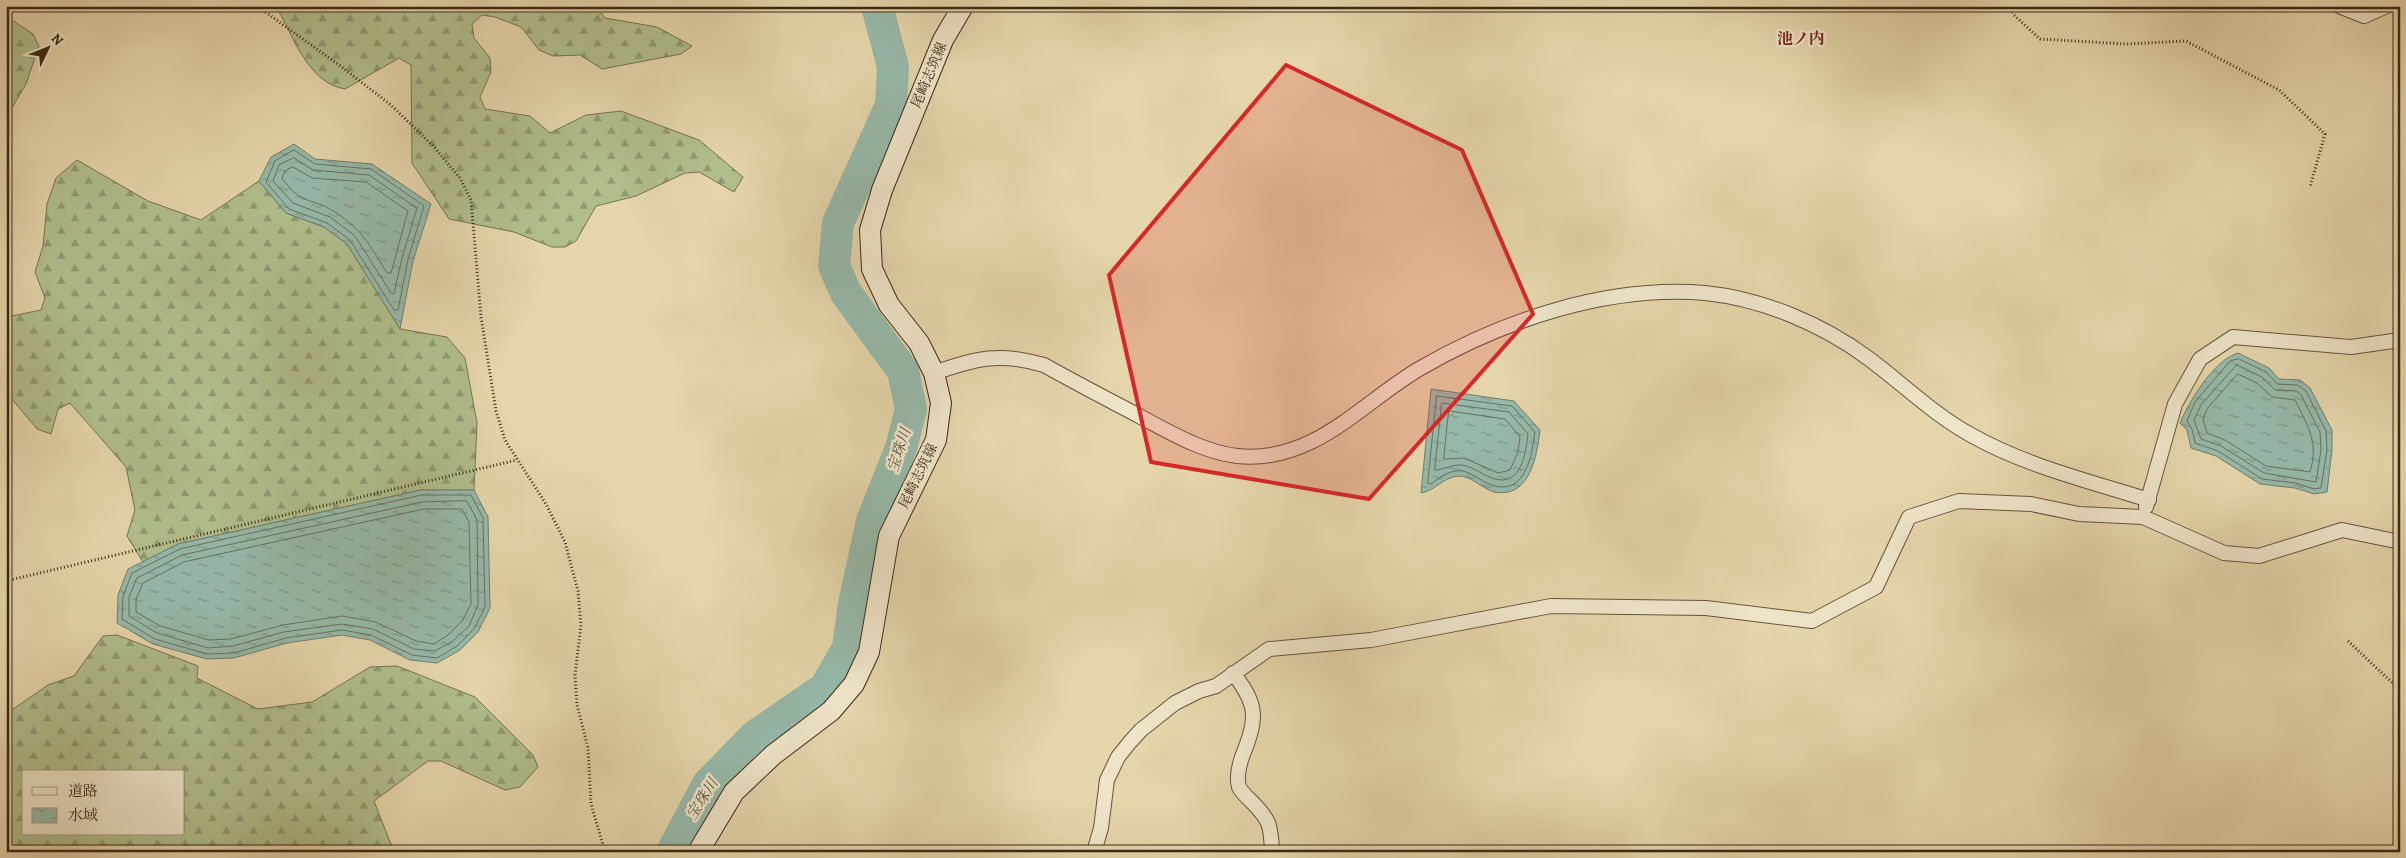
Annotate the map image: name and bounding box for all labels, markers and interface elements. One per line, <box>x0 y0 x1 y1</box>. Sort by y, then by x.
north arrow <box>22 22 72 72</box>
district label: 池ノ内 <box>1777 28 1825 50</box>
text: N <box>47 29 68 50</box>
street label: 尾崎志筑線 <box>907 39 951 111</box>
water label: 宝珠川 <box>883 424 916 474</box>
street label: 尾崎志筑線 <box>894 440 942 512</box>
legend <box>22 770 185 836</box>
water label: 宝珠川 <box>682 773 723 823</box>
text: 道路 <box>68 781 98 801</box>
text: 水域 <box>68 805 98 825</box>

